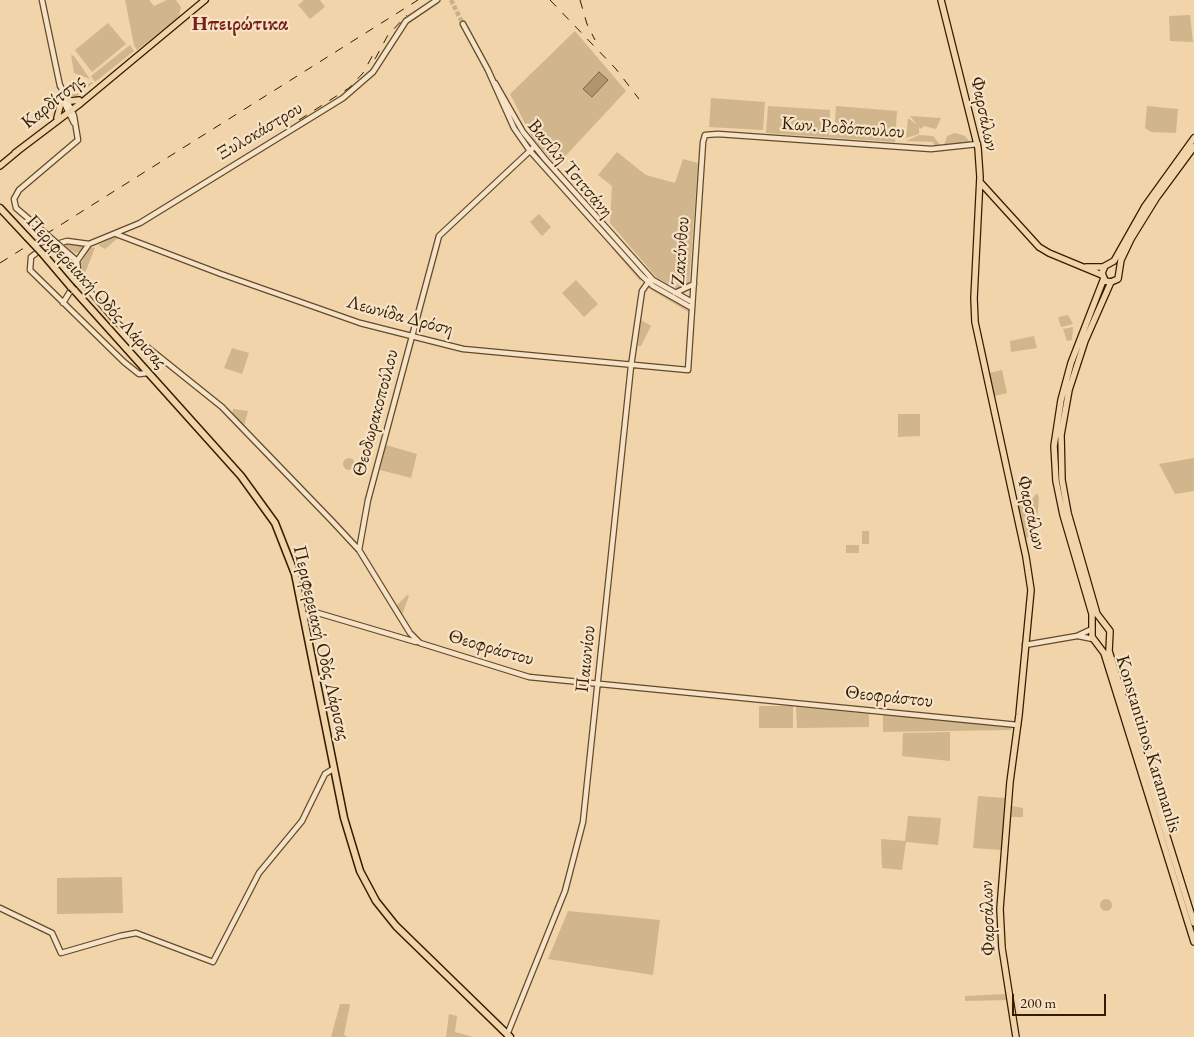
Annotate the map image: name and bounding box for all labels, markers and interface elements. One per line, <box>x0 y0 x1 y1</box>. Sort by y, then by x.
district label: Ηπειρώτικα <box>192 13 288 37</box>
street label: Καρδίτσης <box>17 70 89 134</box>
street label: Φαρσάλων <box>965 75 1003 153</box>
street label: Ξυλοκάστρου <box>213 97 307 165</box>
street label: Κων. Ροδόπουλου <box>781 112 905 144</box>
street label: Βασίλη Τσιτσάνη <box>522 115 618 223</box>
street label: Περιφερειακή Οδός Λάρισας <box>21 210 171 374</box>
street label: Ζακύνθου <box>667 216 695 286</box>
street label: Λεωνίδα Δρόση <box>344 291 456 341</box>
street label: Θεοδωρακοπούλου <box>348 347 404 479</box>
street label: Φαρσάλων <box>1011 474 1051 552</box>
street label: Περιφερειακή Οδός Λάρισας <box>287 543 355 743</box>
street label: Παιωνίου <box>571 624 601 694</box>
street label: Θεοφράστου <box>445 625 537 671</box>
street label: Κonstantinos Karamanlis <box>1110 653 1186 835</box>
street label: Θεοφράστου <box>844 681 934 713</box>
street label: Φαρσάλων <box>975 880 1001 956</box>
scale bar <box>1014 984 1108 1016</box>
text: 200 m <box>1020 993 1056 1012</box>

